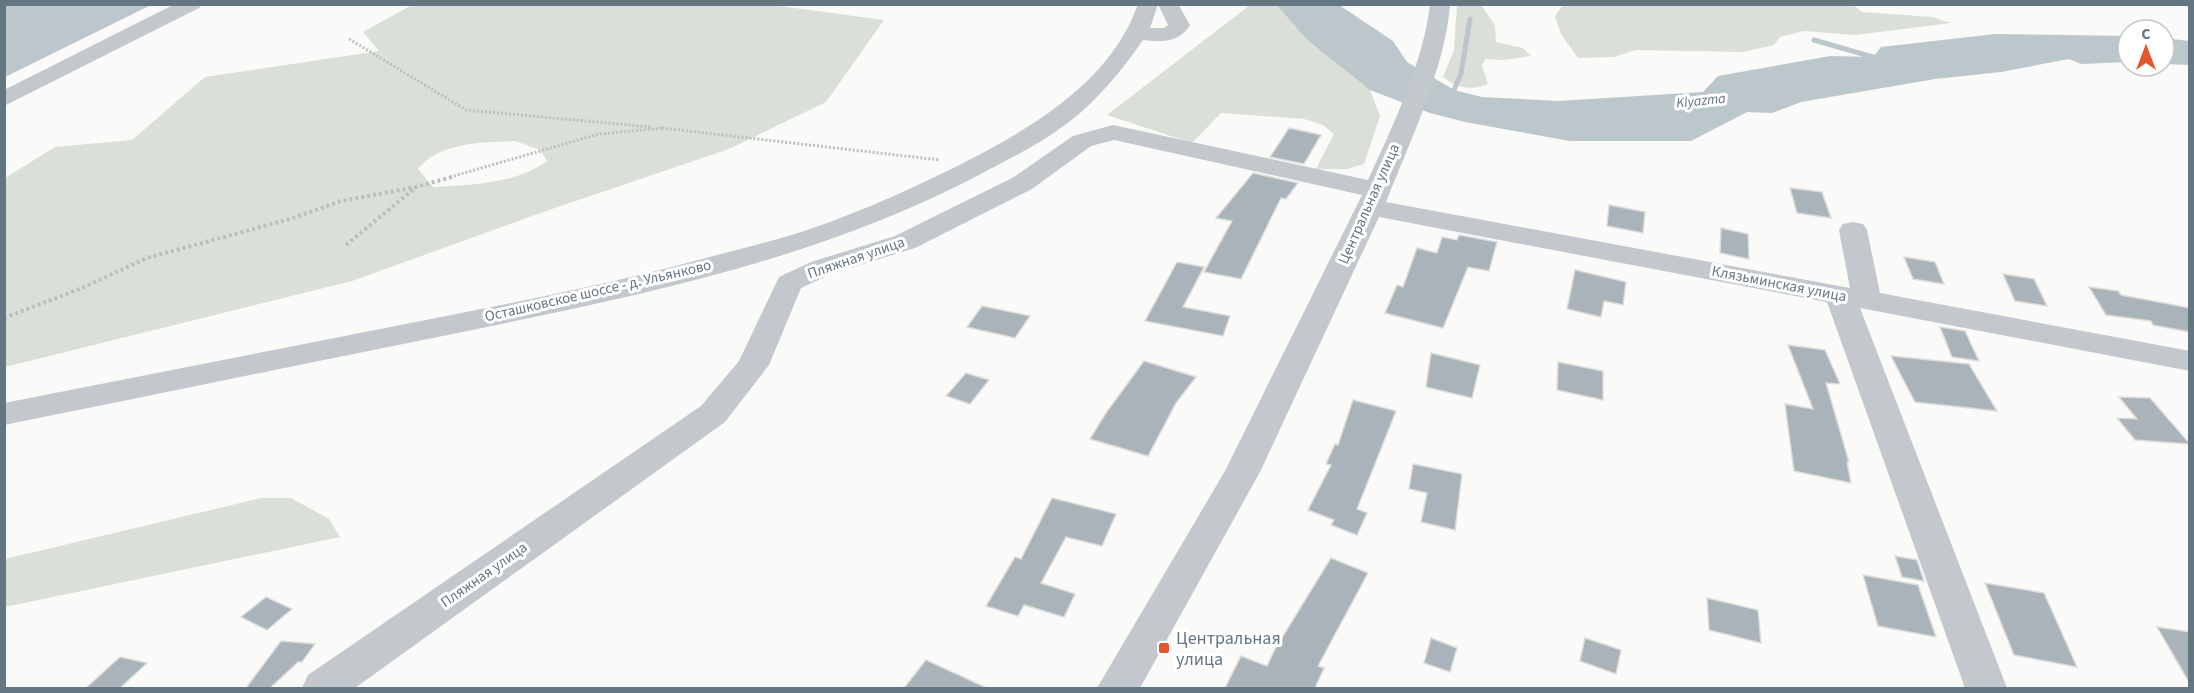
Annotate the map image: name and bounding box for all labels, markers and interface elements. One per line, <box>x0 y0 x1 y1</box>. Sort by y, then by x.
north arrow <box>2116 18 2176 78</box>
text: С <box>2141 23 2151 45</box>
water label: Klyazma <box>1675 88 1727 114</box>
street label: Центральная улица <box>1333 141 1405 267</box>
street label: Пляжная улица <box>804 232 908 284</box>
street label: Осташковское шоссе - д. Ульянково <box>483 255 713 327</box>
street label: Клязьминская улица <box>1710 261 1848 307</box>
street label: Пляжная улица <box>436 537 532 613</box>
place label: Центральная улица <box>1176 626 1281 672</box>
marker: Центральная улица <box>1157 641 1171 655</box>

